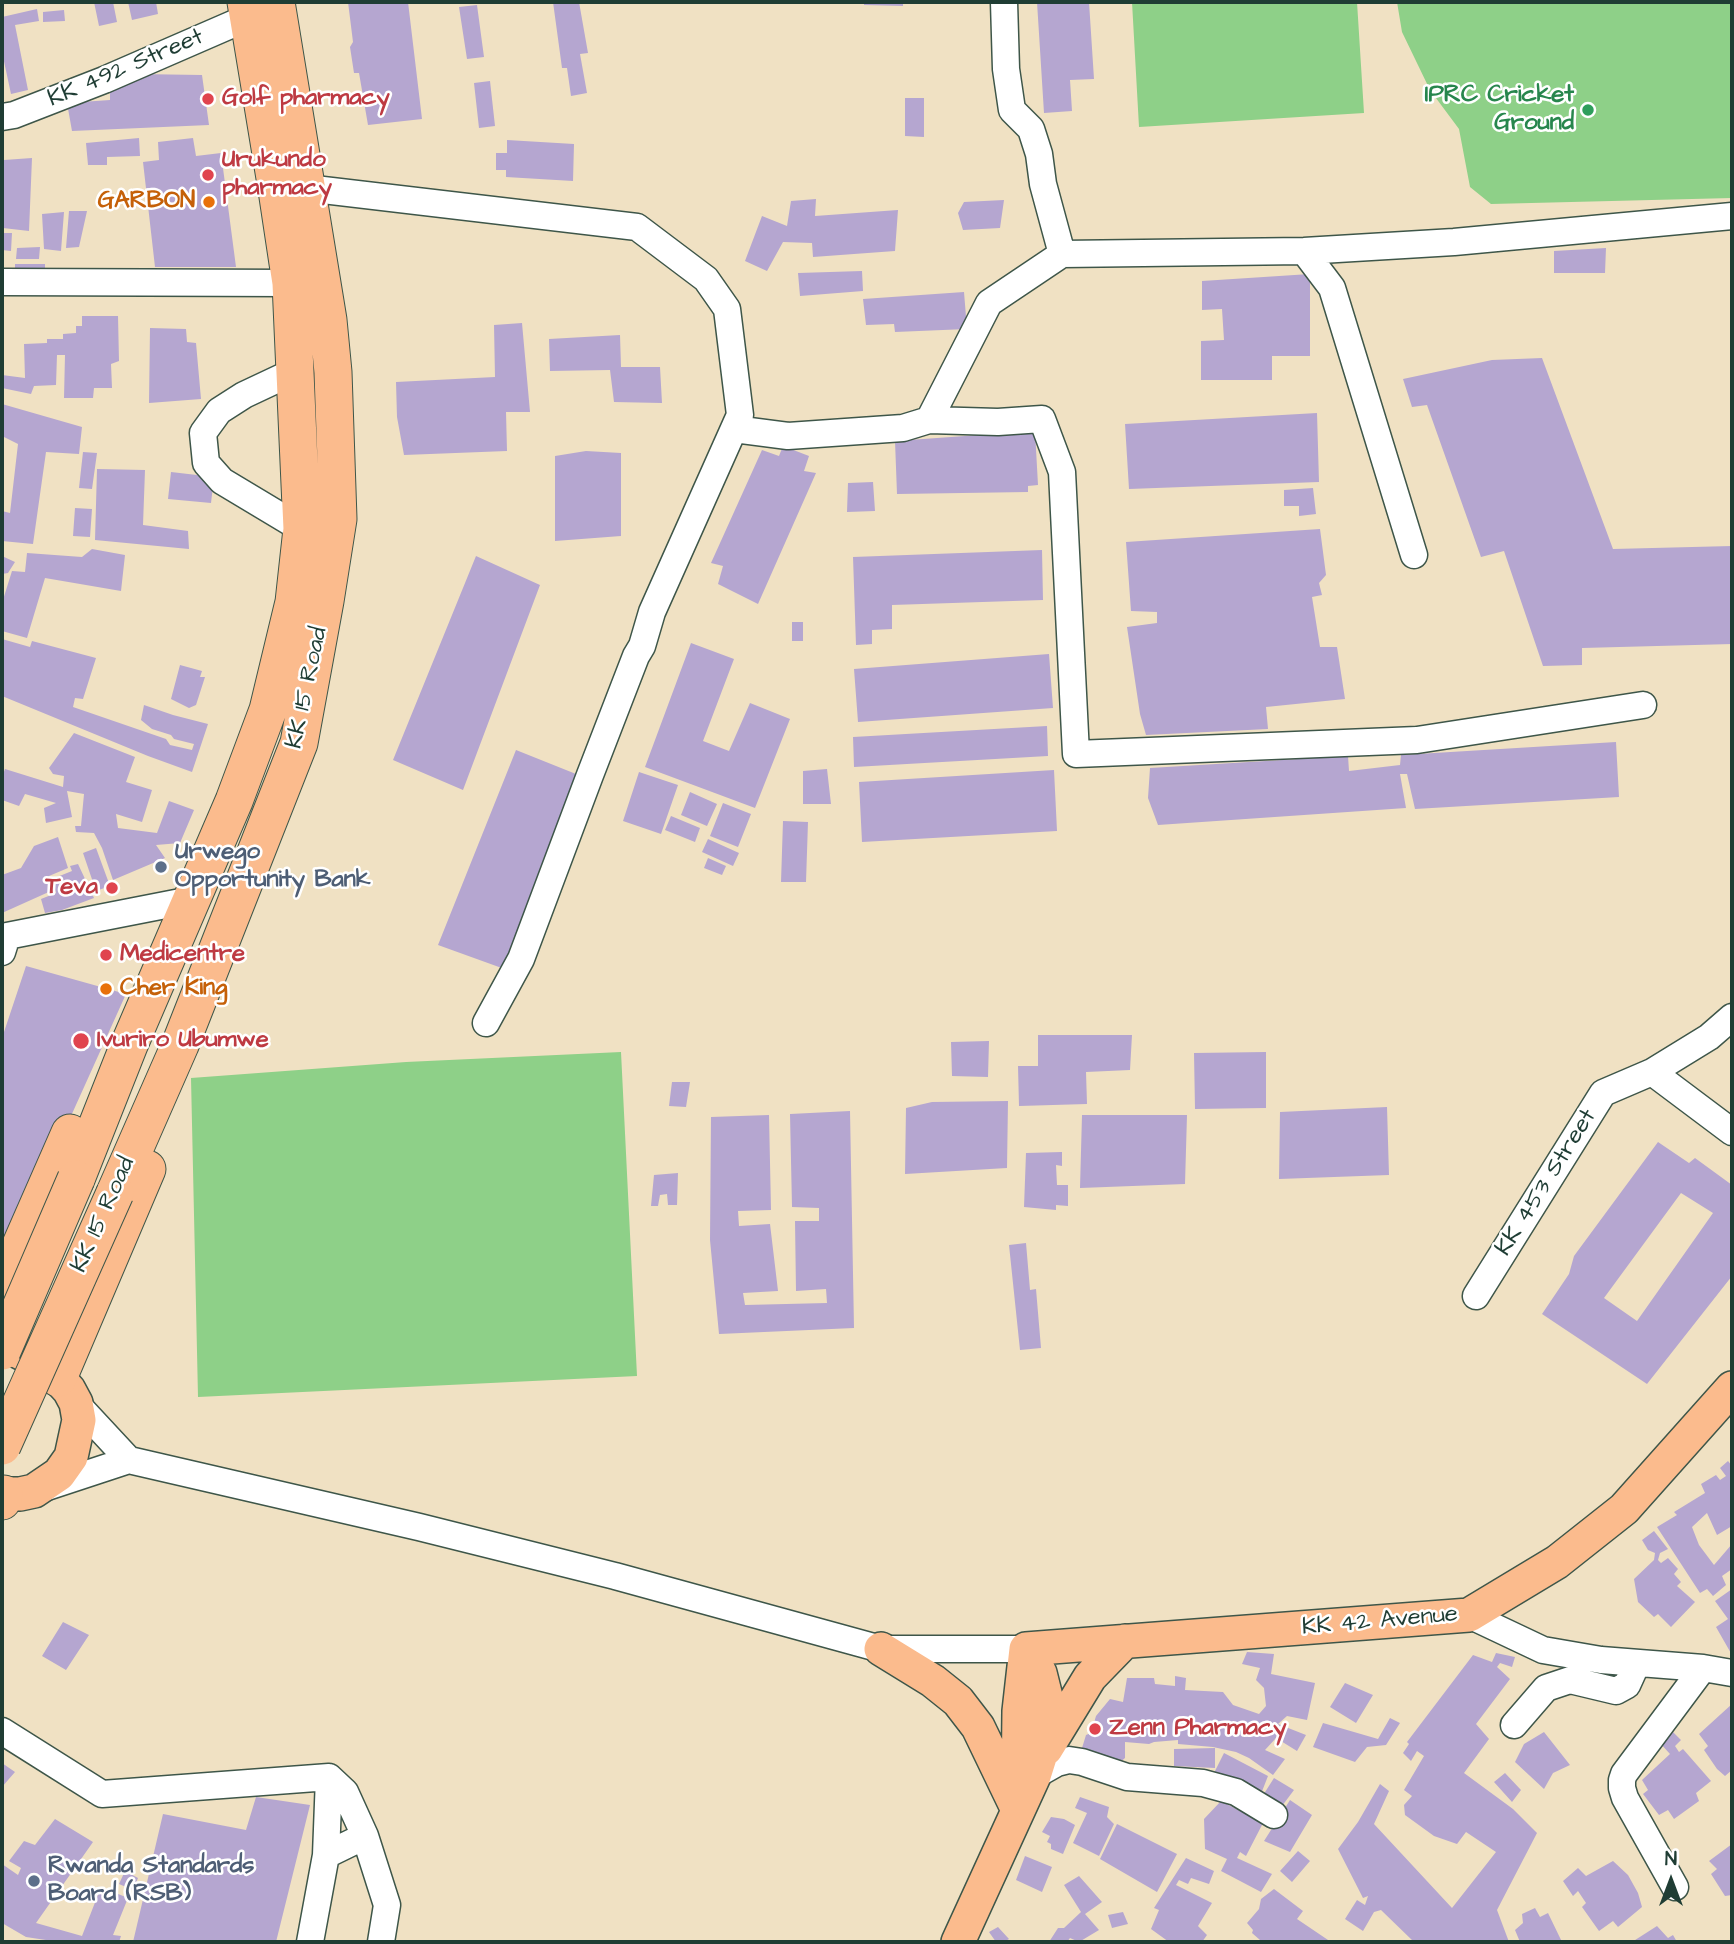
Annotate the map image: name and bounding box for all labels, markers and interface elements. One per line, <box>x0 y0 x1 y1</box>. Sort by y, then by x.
street label: KK 492 Street <box>44 23 208 115</box>
place label: IPRC Cricket Ground <box>1425 82 1574 138</box>
place label: Golf pharmacy <box>222 85 390 113</box>
marker: Golf pharmacy <box>200 91 216 107</box>
marker: IPRC Cricket Ground <box>1580 102 1596 118</box>
place label: Urukundo pharmacy <box>222 147 332 203</box>
marker: Urukundo pharmacy <box>200 167 216 183</box>
place label: GARBON <box>98 188 195 216</box>
marker: GARBON <box>201 194 217 210</box>
street label: KK 15 Road <box>281 625 335 751</box>
place label: Urwego Opportunity Bank <box>175 839 371 895</box>
marker: Urwego Opportunity Bank <box>153 859 169 875</box>
place label: Teva <box>45 874 98 902</box>
marker: Teva <box>104 880 120 896</box>
place label: Medicentre <box>120 941 245 969</box>
marker: Medicentre <box>98 947 114 963</box>
place label: Cher King <box>120 975 227 1003</box>
marker: Cher King <box>98 981 114 997</box>
place label: Ivuriro Ubumwe <box>97 1027 269 1055</box>
marker: Ivuriro Ubumwe <box>71 1031 91 1051</box>
street label: KK 453 Street <box>1490 1104 1604 1262</box>
street label: KK 15 Road <box>66 1153 142 1277</box>
street label: KK 42 Avenue <box>1301 1601 1459 1643</box>
place label: Zenn Pharmacy <box>1109 1715 1286 1743</box>
marker: Zenn Pharmacy <box>1087 1721 1103 1737</box>
north arrow <box>1636 1846 1706 1916</box>
text: N <box>1665 1846 1677 1873</box>
place label: Rwanda Standards Board (RSB) <box>48 1853 254 1909</box>
marker: Rwanda Standards Board (RSB) <box>26 1873 42 1889</box>

